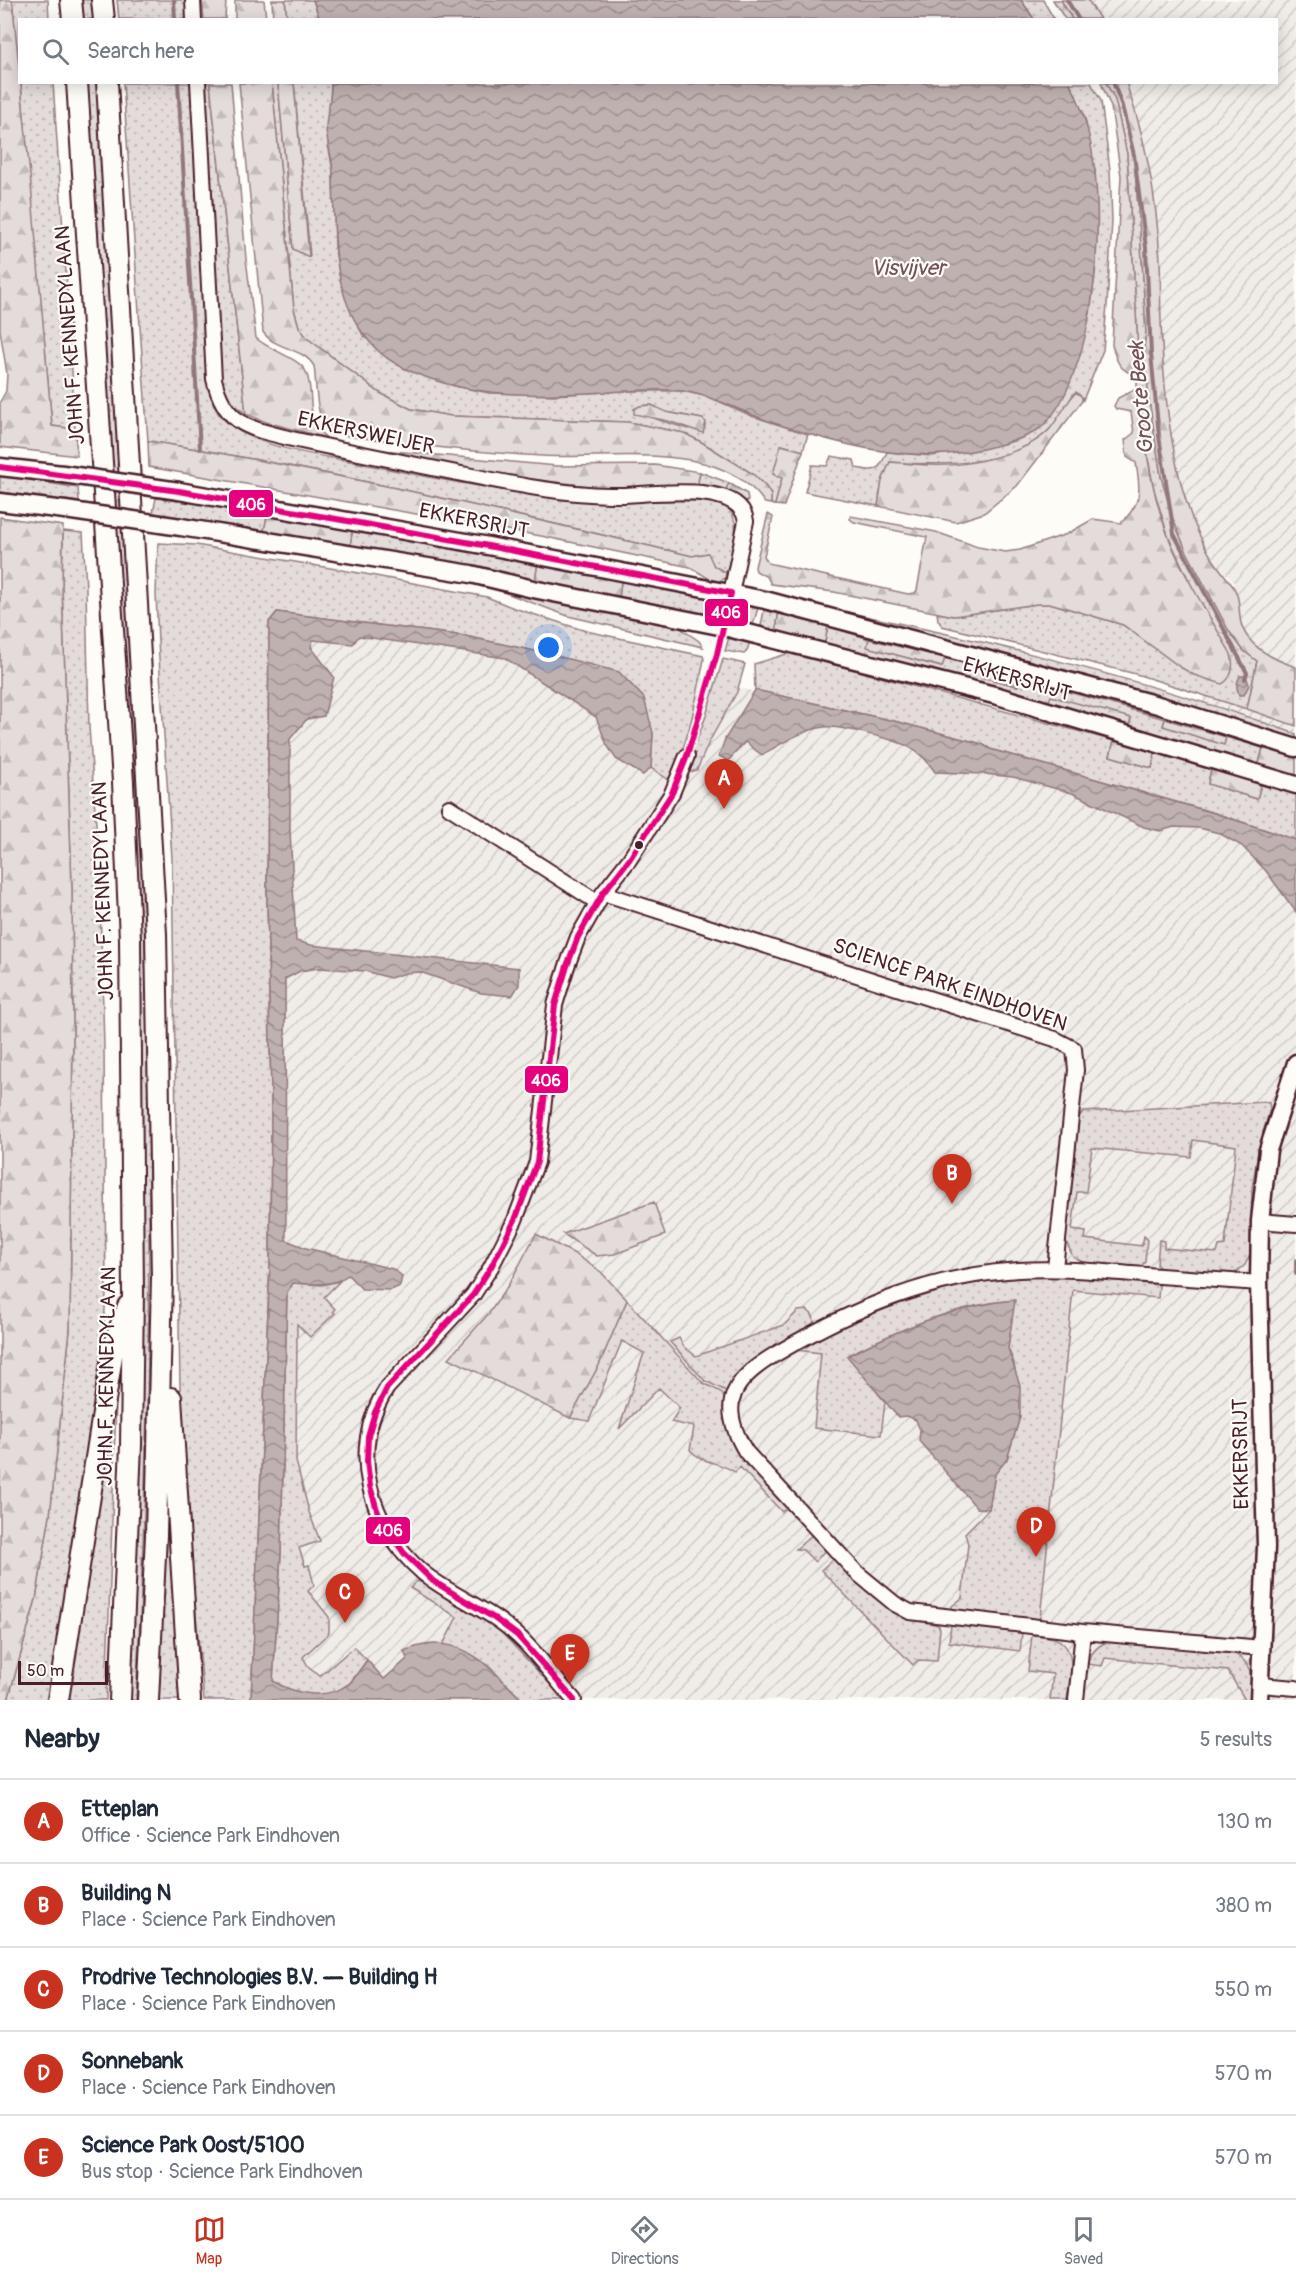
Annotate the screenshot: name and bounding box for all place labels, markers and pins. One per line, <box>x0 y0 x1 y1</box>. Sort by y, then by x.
pin: A <box>704 760 744 809</box>
unlabelled marker <box>633 839 645 851</box>
pin: B <box>932 1154 972 1204</box>
pin: D <box>1016 1508 1056 1557</box>
pin: C <box>326 1574 364 1623</box>
pin: E <box>550 1634 590 1684</box>

